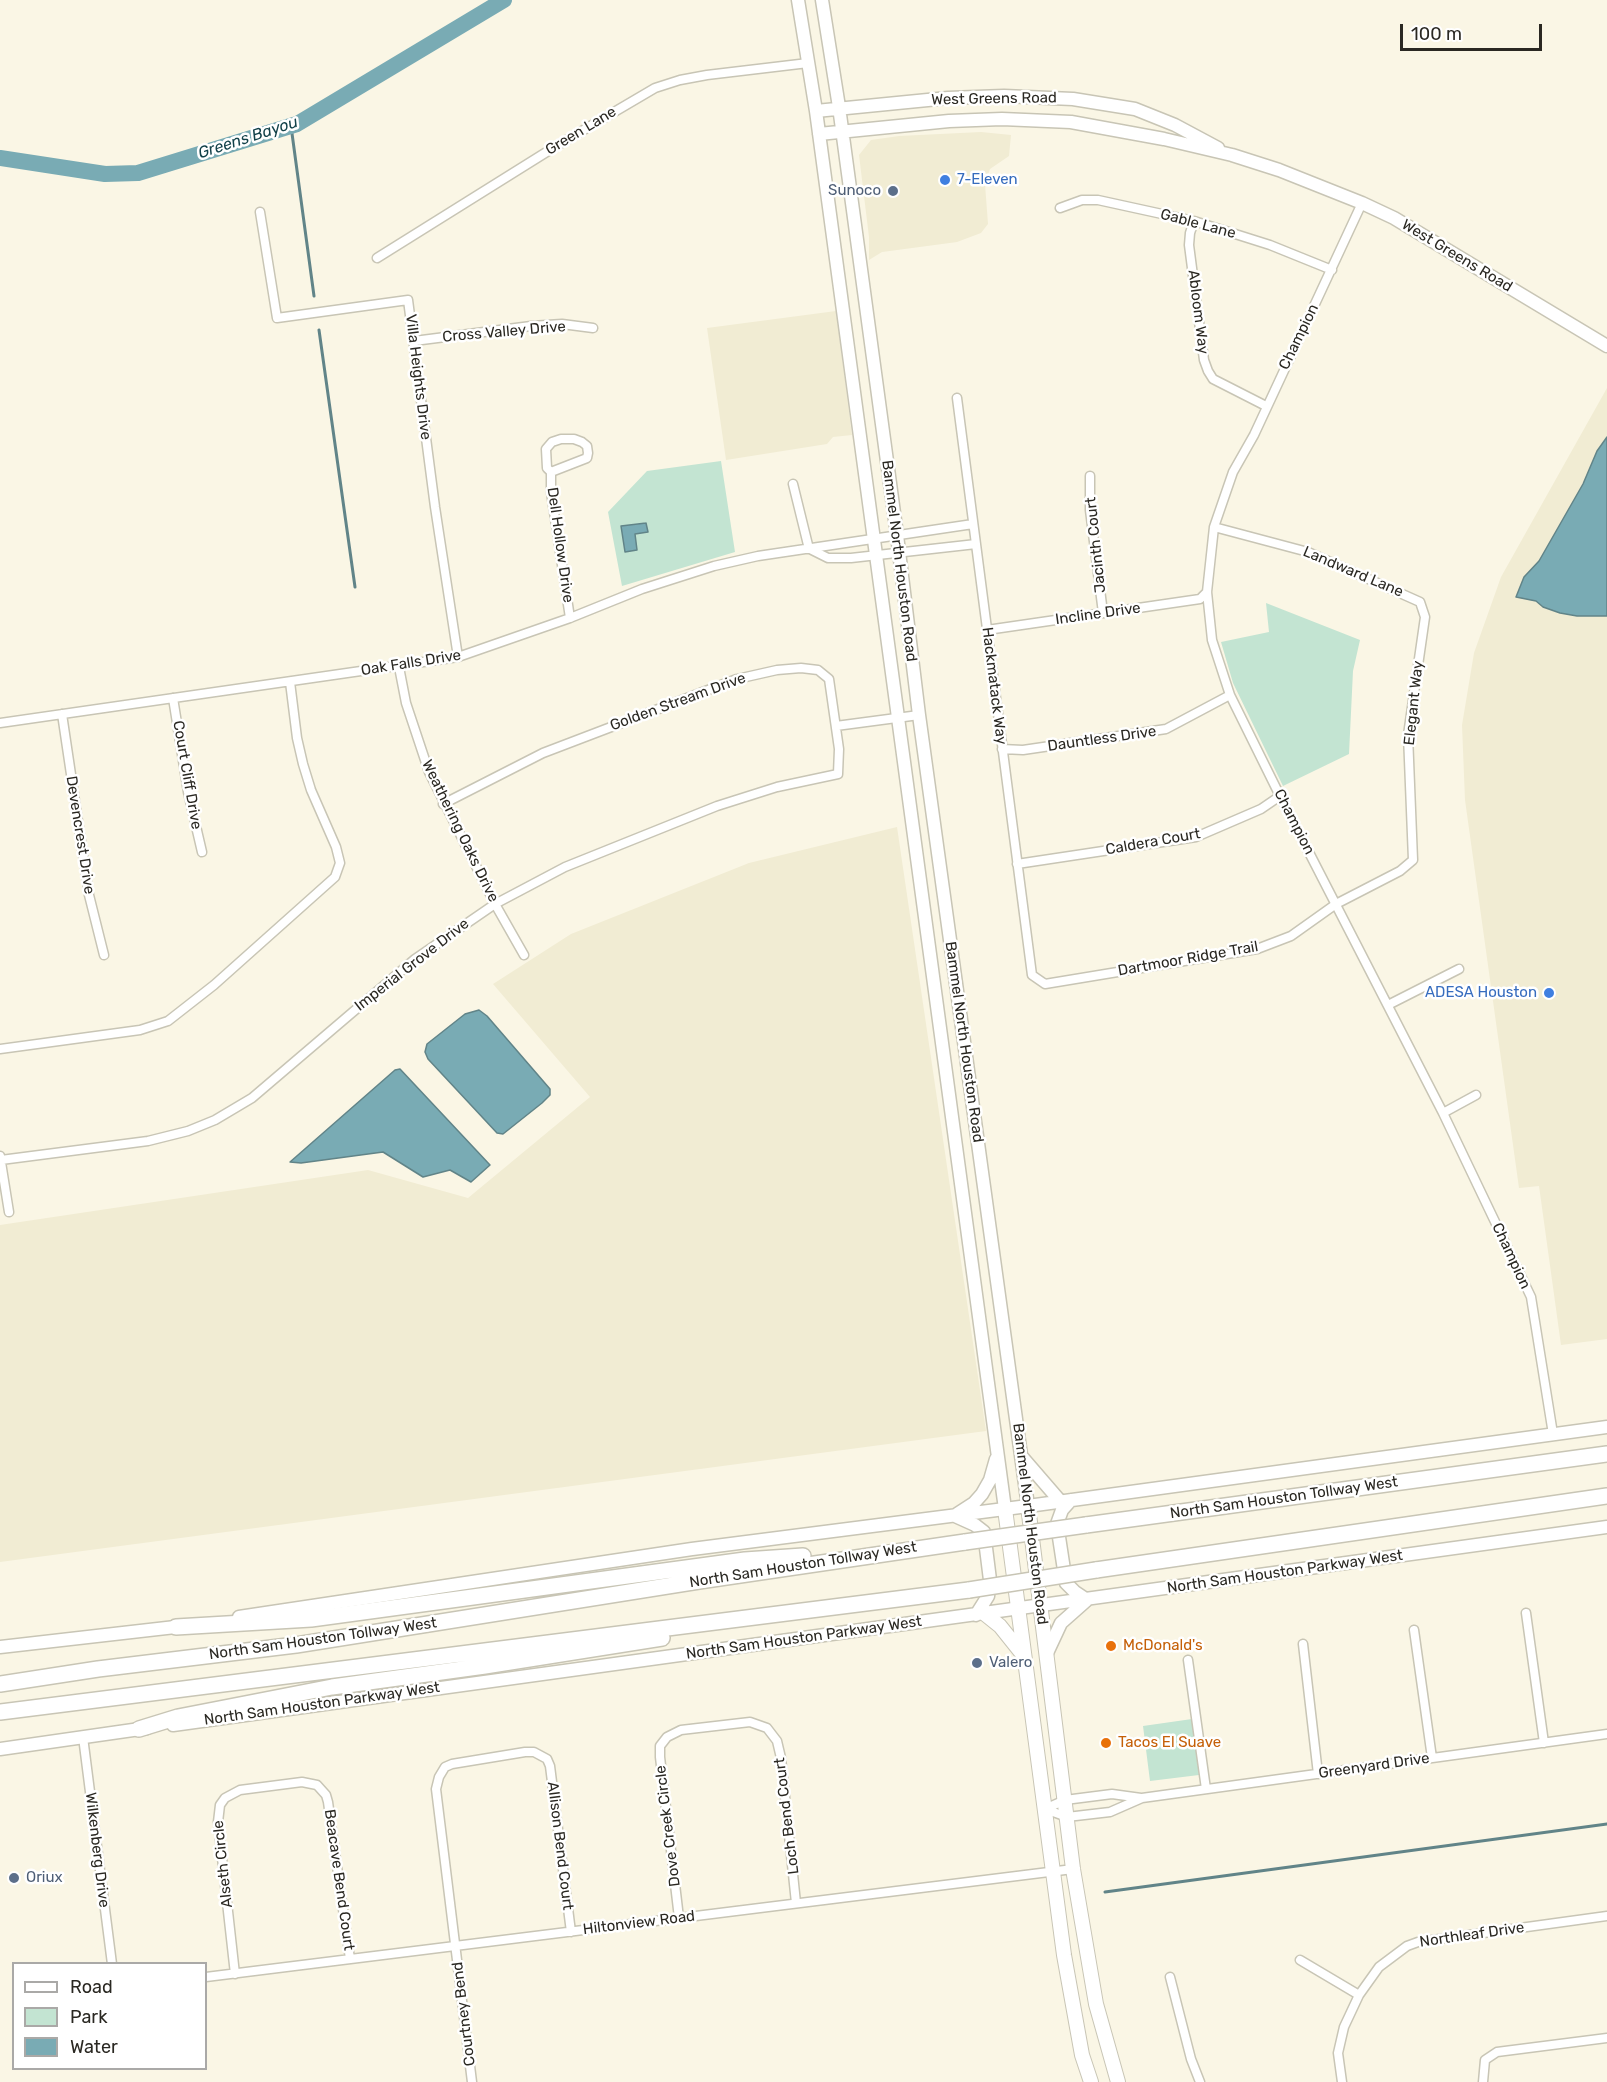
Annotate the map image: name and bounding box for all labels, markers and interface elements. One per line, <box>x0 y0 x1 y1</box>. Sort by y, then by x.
scale bar <box>1403 12 1546 50</box>
text: 100 m <box>1411 23 1462 45</box>
street label: West Greens Road <box>931 89 1057 109</box>
street label: Green Lane <box>542 103 620 159</box>
water label: Greens Bayou <box>196 113 300 163</box>
place label: 7-Eleven <box>957 171 1018 189</box>
marker: 7-Eleven <box>938 173 952 187</box>
place label: Sunoco <box>828 182 881 200</box>
marker: Sunoco <box>886 184 900 198</box>
street label: Gable Lane <box>1158 205 1238 243</box>
street label: West Greens Road <box>1398 216 1516 296</box>
street label: Abloom Way <box>1184 269 1212 355</box>
street label: Champion <box>1275 301 1323 373</box>
street label: Villa Heights Drive <box>401 313 435 441</box>
street label: Cross Valley Drive <box>442 318 566 346</box>
street label: Bammel North Houston Road <box>878 459 920 663</box>
street label: Dell Hollow Drive <box>543 486 577 604</box>
street label: Jacinth Court <box>1082 496 1110 594</box>
street label: Landward Lane <box>1300 543 1406 601</box>
street label: Incline Drive <box>1054 599 1142 629</box>
street label: Hackmatack Way <box>978 626 1010 746</box>
street label: Oak Falls Drive <box>360 646 462 680</box>
street label: Elegant Way <box>1401 660 1427 746</box>
street label: Golden Stream Drive <box>608 669 748 735</box>
street label: Court Cliff Drive <box>169 719 205 831</box>
street label: Dauntless Drive <box>1046 722 1158 756</box>
street label: Weathering Oaks Drive <box>418 757 502 905</box>
street label: Devencrest Drive <box>62 775 98 895</box>
street label: Champion <box>1270 786 1318 858</box>
street label: Caldera Court <box>1104 825 1202 859</box>
street label: Imperial Grove Drive <box>351 915 473 1015</box>
street label: Dartmoor Ridge Trail <box>1116 938 1260 980</box>
street label: Bammel North Houston Road <box>941 940 987 1144</box>
place label: ADESA Houston <box>1425 984 1537 1002</box>
marker: ADESA Houston <box>1542 986 1556 1000</box>
street label: Champion <box>1488 1220 1534 1292</box>
street label: Bammel North Houston Road <box>1009 1422 1051 1626</box>
street label: North Sam Houston Tollway West <box>1169 1473 1399 1523</box>
street label: North Sam Houston Tollway West <box>688 1538 918 1592</box>
street label: North Sam Houston Parkway West <box>1166 1547 1404 1597</box>
street label: North Sam Houston Parkway West <box>685 1613 923 1663</box>
street label: North Sam Houston Tollway West <box>208 1614 438 1664</box>
place label: McDonald's <box>1123 1637 1203 1655</box>
marker: McDonald's <box>1104 1639 1118 1653</box>
place label: Valero <box>989 1654 1032 1672</box>
marker: Valero <box>970 1656 984 1670</box>
street label: North Sam Houston Parkway West <box>203 1679 441 1729</box>
place label: Tacos El Suave <box>1118 1734 1221 1752</box>
marker: Tacos El Suave <box>1099 1736 1113 1750</box>
street label: Greenyard Drive <box>1317 1749 1431 1783</box>
street label: Loch Bend Court <box>771 1757 803 1875</box>
street label: Dove Creek Circle <box>652 1764 684 1888</box>
street label: Allison Bend Court <box>543 1781 577 1911</box>
street label: Wilkenberg Drive <box>81 1791 113 1909</box>
street label: Beacave Bend Court <box>320 1808 358 1952</box>
street label: Alseth Circle <box>209 1819 237 1909</box>
place label: Oriux <box>26 1869 63 1887</box>
marker: Oriux <box>7 1871 21 1885</box>
street label: Hiltonview Road <box>582 1907 696 1939</box>
street label: Northleaf Drive <box>1418 1919 1526 1951</box>
street label: Courtney Bend <box>449 1961 479 2067</box>
legend <box>12 1962 207 2070</box>
text: Road <box>70 1976 113 1998</box>
text: Park <box>70 2006 107 2028</box>
text: Water <box>70 2036 118 2058</box>

